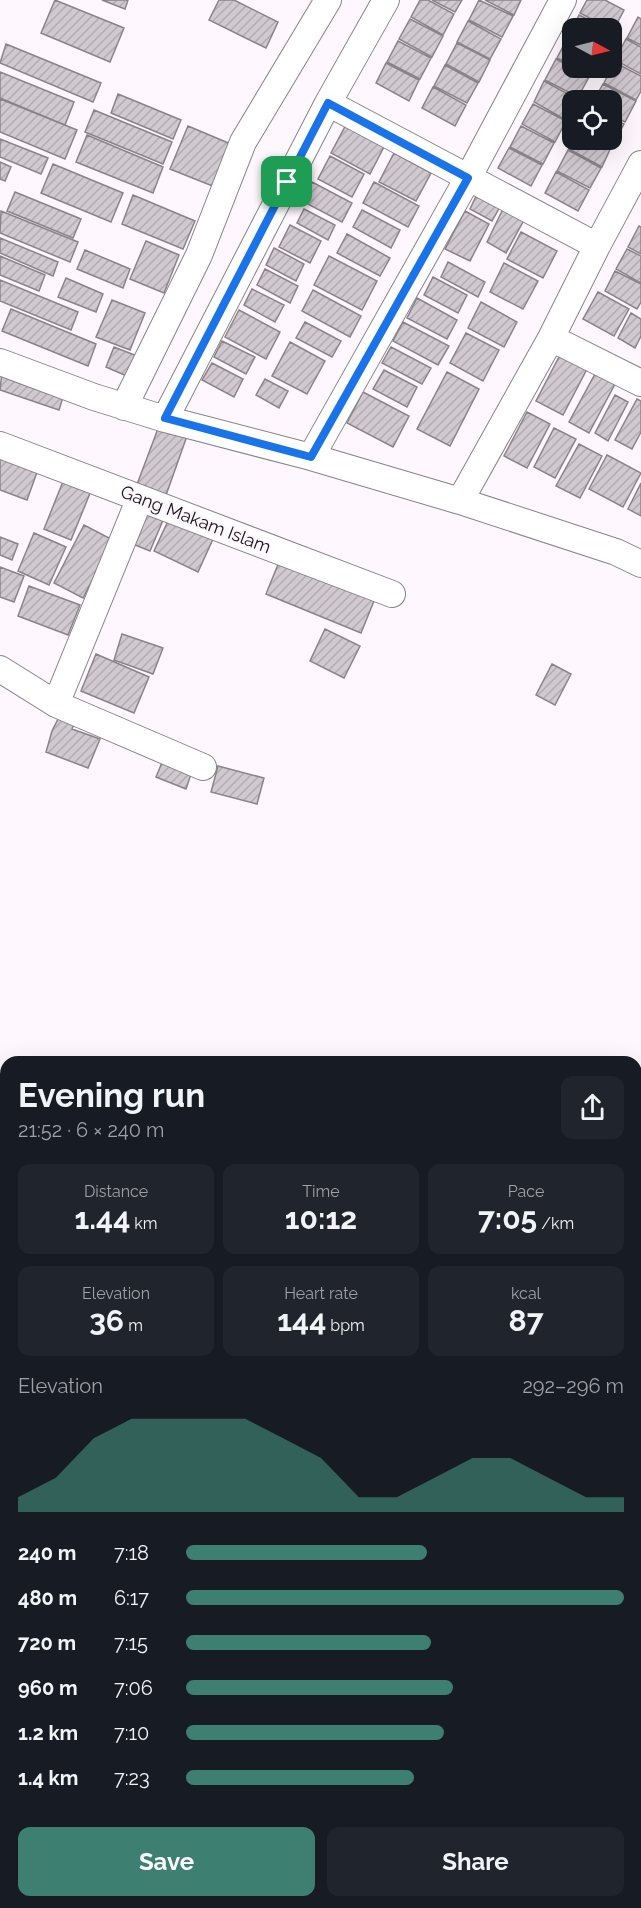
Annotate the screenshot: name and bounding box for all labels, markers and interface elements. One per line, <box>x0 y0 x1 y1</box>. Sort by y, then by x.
north arrow <box>562 18 622 78</box>
map controls <box>562 18 622 150</box>
button: locate <box>562 90 622 150</box>
pin <box>261 156 312 207</box>
icon: arrive <box>270 165 303 198</box>
street label: Gang Makam Islam <box>118 481 274 557</box>
text: Evening run <box>18 1076 205 1115</box>
button: share <box>561 1076 624 1139</box>
text: 21:52 · 6 × 240 m <box>18 1118 165 1142</box>
text: Distance <box>84 1182 148 1201</box>
text: Time <box>302 1182 340 1201</box>
text: Pace <box>508 1182 544 1201</box>
text: 1.44 <box>74 1201 130 1236</box>
text: 10:12 <box>285 1201 357 1236</box>
text: 7:05 <box>478 1201 537 1236</box>
text: km <box>130 1214 158 1233</box>
text: /km <box>537 1214 574 1233</box>
text: Elevation <box>82 1284 150 1303</box>
text: Heart rate <box>284 1284 358 1303</box>
text: kcal <box>511 1284 541 1303</box>
text: 36 <box>89 1303 124 1338</box>
text: 144 <box>277 1303 326 1338</box>
text: 87 <box>509 1303 543 1338</box>
text: m <box>124 1316 143 1335</box>
text: bpm <box>326 1316 365 1335</box>
text: Elevation <box>18 1374 103 1398</box>
text: 292–296 m <box>522 1374 624 1398</box>
text: 240 m <box>18 1541 76 1565</box>
text: 7:18 <box>114 1541 149 1565</box>
text: 480 m <box>18 1586 77 1610</box>
text: 6:17 <box>114 1586 149 1610</box>
text: 720 m <box>18 1631 76 1655</box>
text: 7:15 <box>114 1631 148 1655</box>
text: 960 m <box>18 1676 78 1700</box>
text: 7:06 <box>114 1676 153 1700</box>
text: 1.2 km <box>18 1721 78 1745</box>
text: 7:10 <box>114 1721 149 1745</box>
text: 1.4 km <box>18 1766 78 1790</box>
text: 7:23 <box>114 1766 150 1790</box>
button: Save <box>18 1827 315 1896</box>
button: Share <box>327 1827 624 1896</box>

